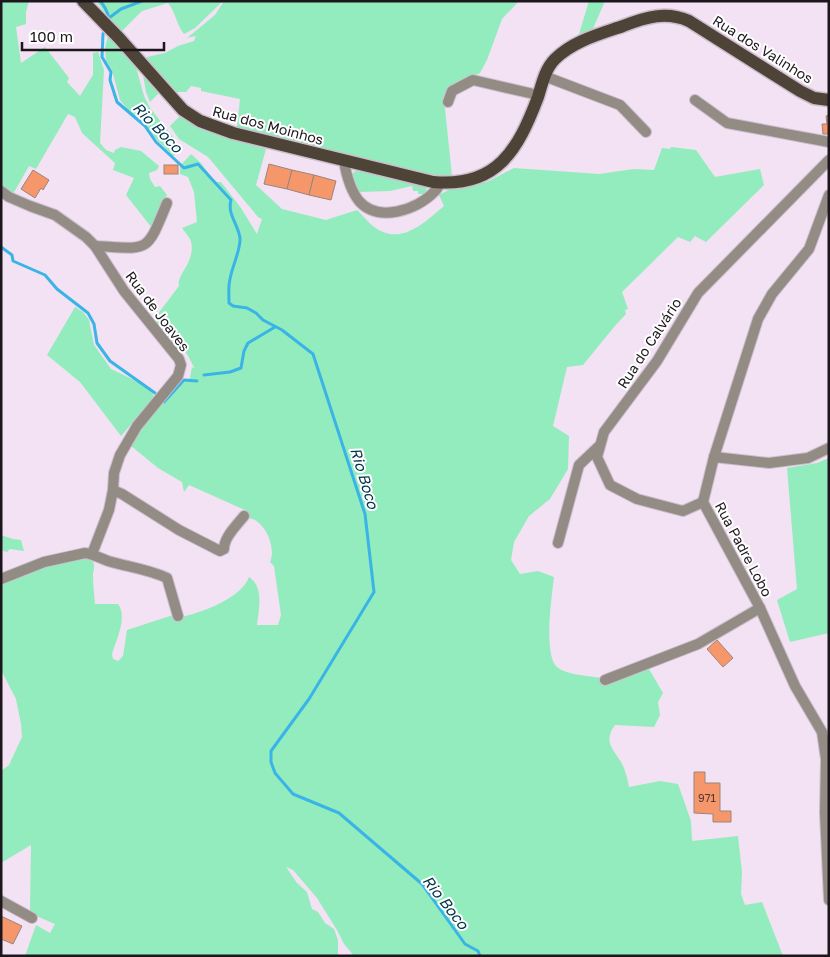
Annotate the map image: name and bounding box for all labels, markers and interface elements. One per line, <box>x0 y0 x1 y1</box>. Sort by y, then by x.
street label: Rua dos Valinhos <box>710 11 816 87</box>
scale bar <box>22 20 165 52</box>
text: 100 m <box>30 27 73 45</box>
water label: Rio Boco <box>130 98 187 157</box>
street label: Rua dos Moinhos <box>211 102 325 148</box>
street label: Rua de Joaves <box>122 267 194 355</box>
street label: Rua do Calvário <box>613 295 685 391</box>
water label: Rio Boco <box>347 445 383 512</box>
street label: Rua Padre Lobo <box>712 499 776 599</box>
house number: 971 <box>698 791 716 804</box>
water label: Rio Boco <box>419 872 473 933</box>

